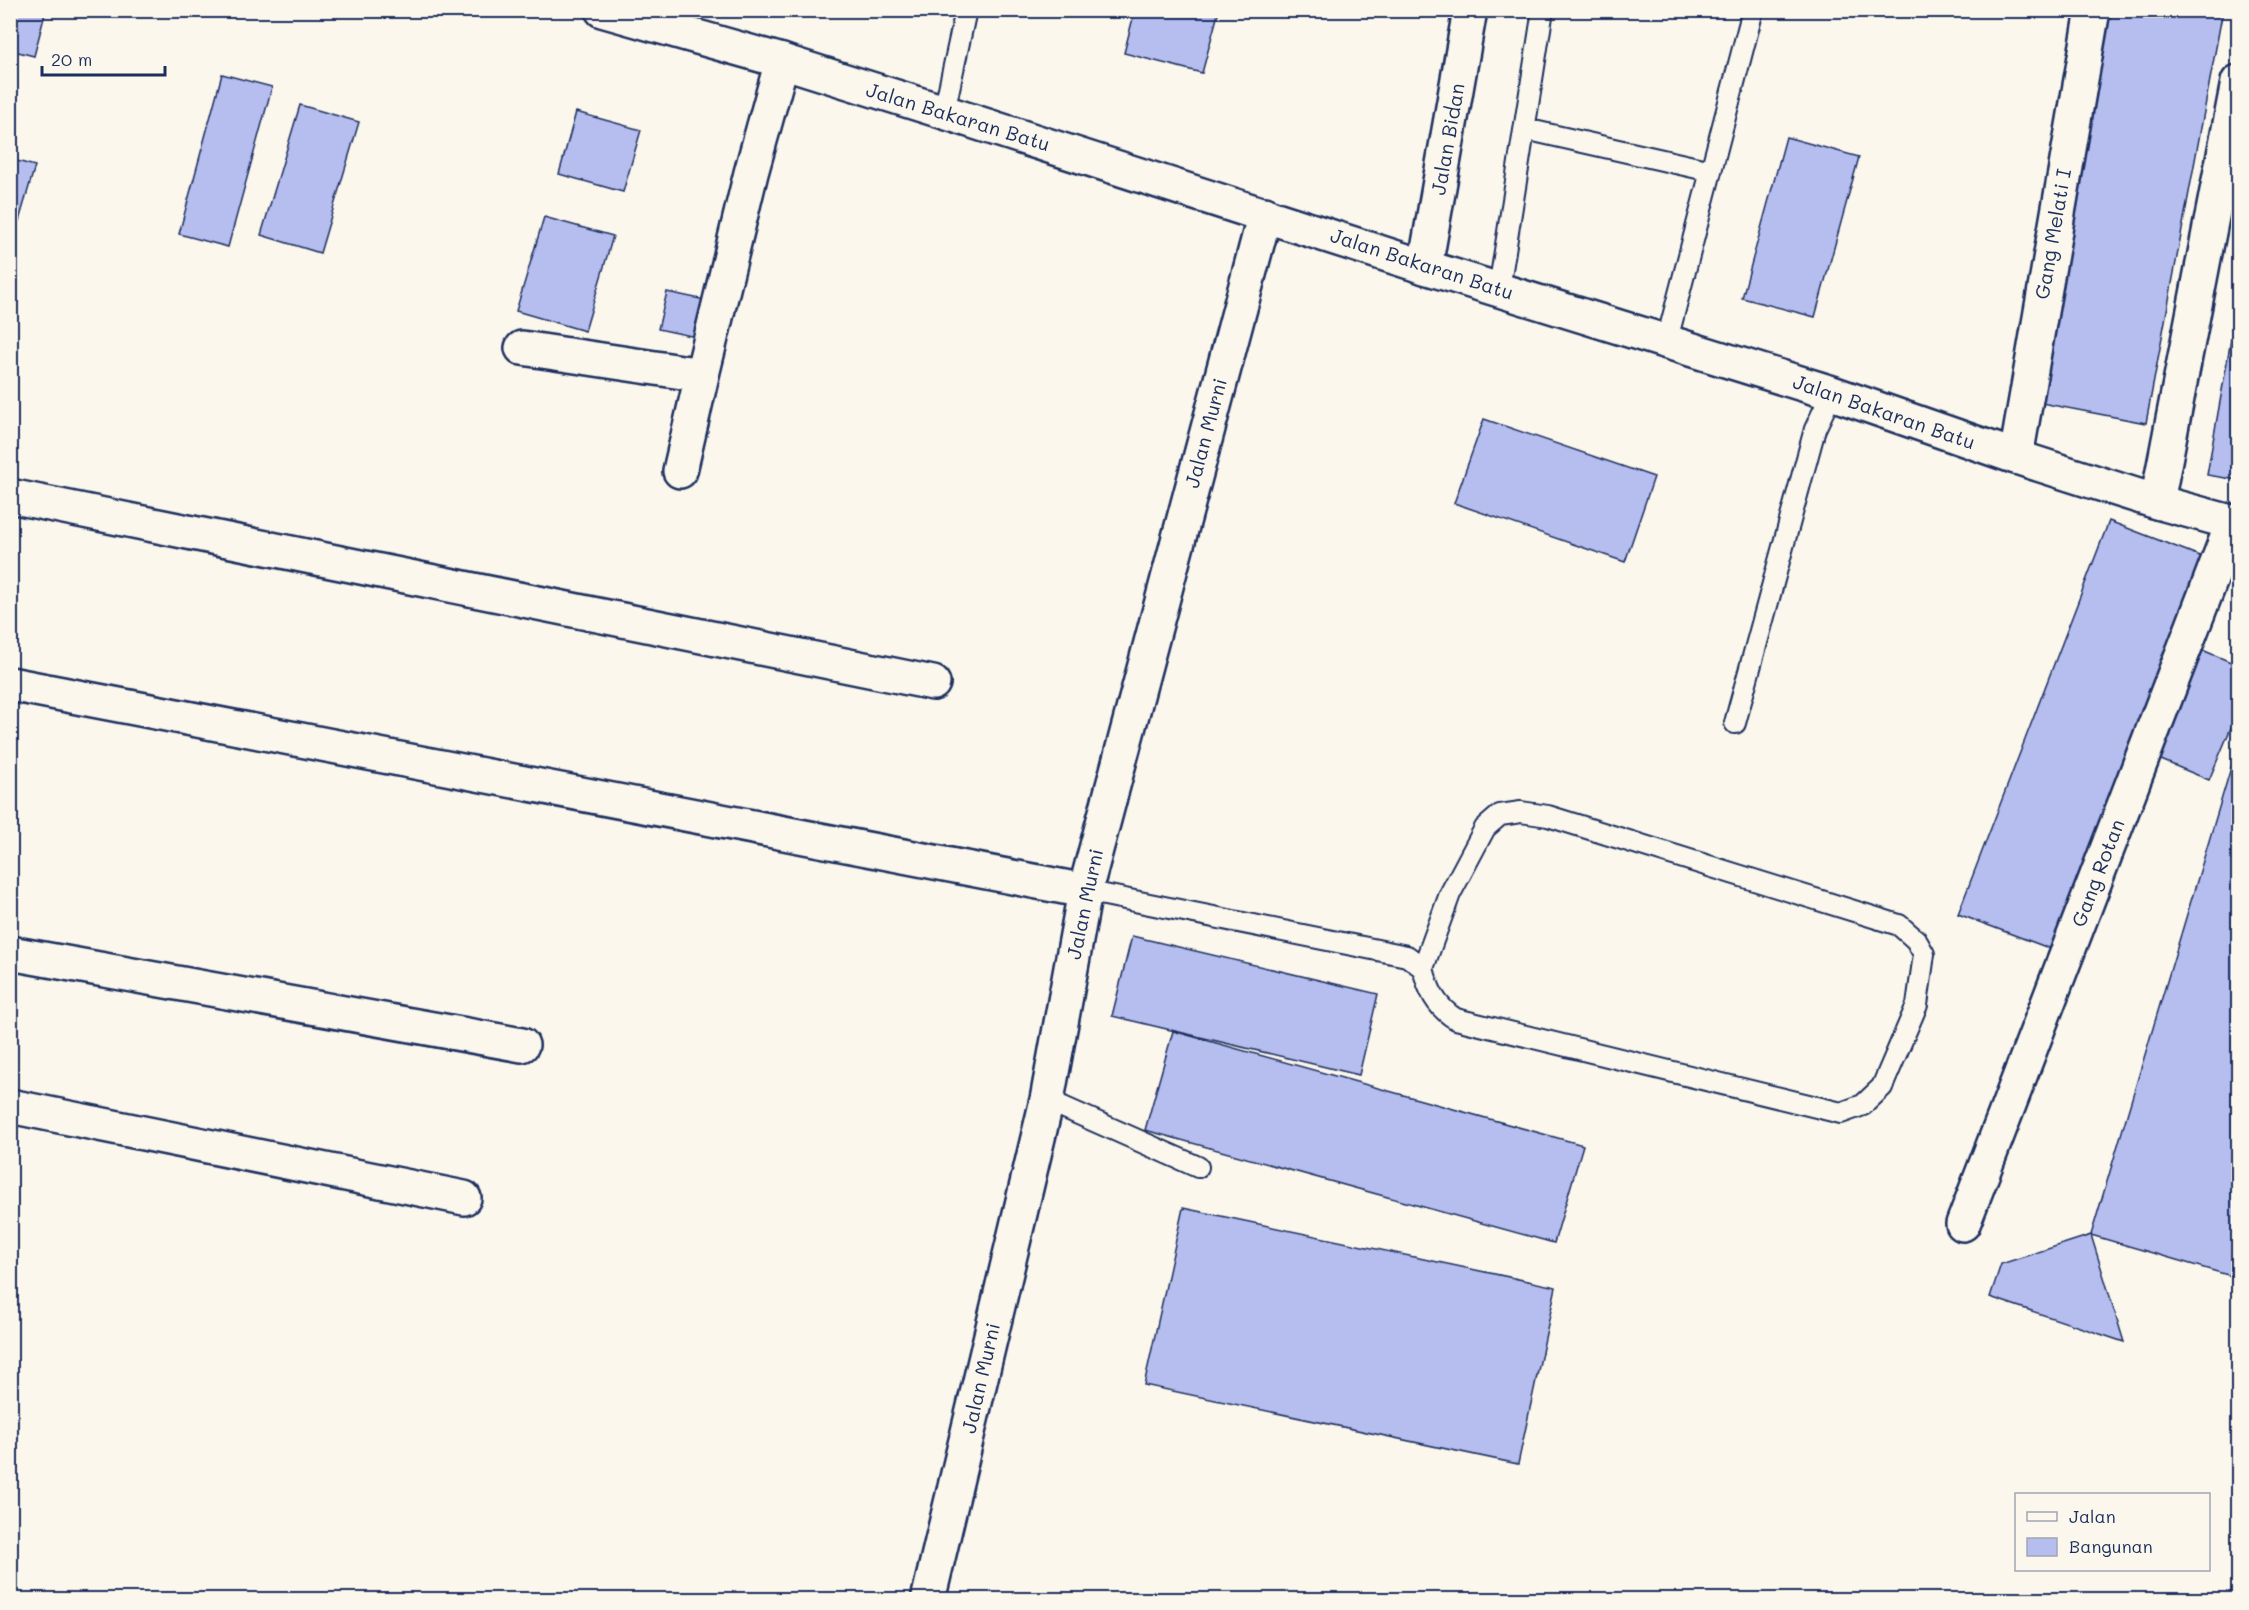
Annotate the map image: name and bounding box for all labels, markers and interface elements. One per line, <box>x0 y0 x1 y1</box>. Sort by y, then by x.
scale bar <box>42 39 165 77</box>
text: 20 m <box>51 47 92 71</box>
street label: Jalan Bakaran Batu <box>863 76 1053 156</box>
street label: Jalan Bidan <box>1424 81 1470 197</box>
street label: Gang Melati I <box>2028 166 2076 301</box>
street label: Jalan Bakaran Batu <box>1327 221 1517 305</box>
street label: Jalan Bakaran Batu <box>1790 368 1979 454</box>
street label: Jalan Murni <box>1178 375 1232 490</box>
street label: Gang Rotan <box>2065 815 2130 930</box>
street label: Jalan Murni <box>1060 846 1108 962</box>
street label: Jalan Murni <box>955 1320 1005 1436</box>
legend <box>2015 1493 2210 1571</box>
text: Jalan <box>2069 1504 2116 1528</box>
text: Bangunan <box>2069 1534 2153 1558</box>

